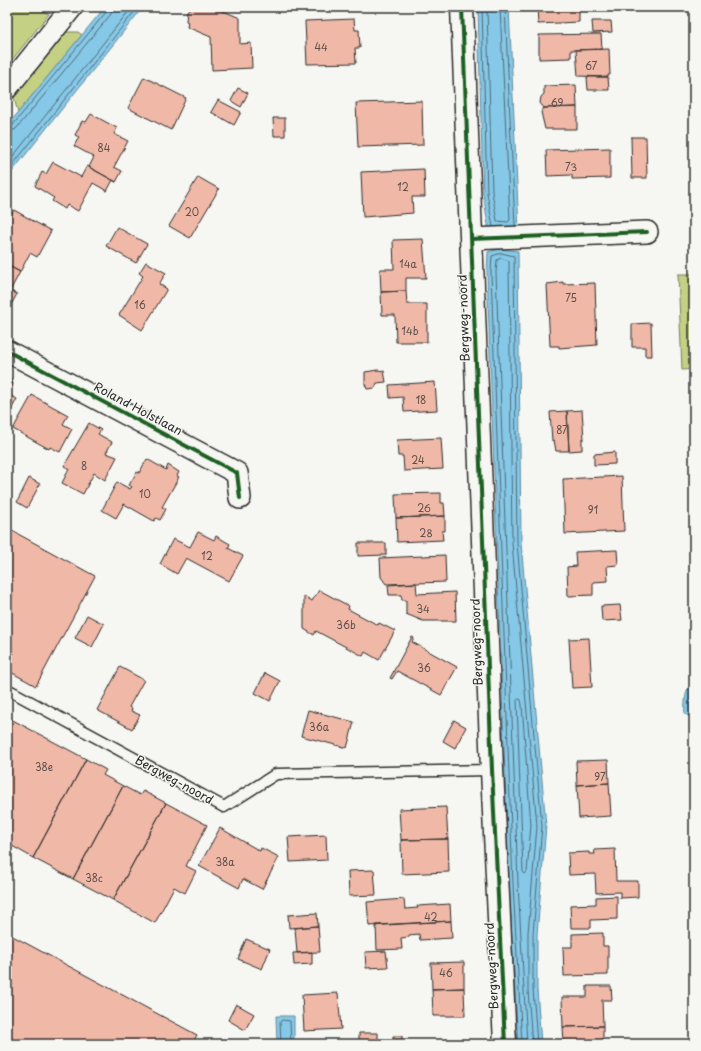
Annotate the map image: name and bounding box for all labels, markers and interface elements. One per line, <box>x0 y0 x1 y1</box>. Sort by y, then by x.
house number: 44 <box>314 39 328 54</box>
house number: 67 <box>585 58 597 73</box>
house number: 69 <box>551 95 563 110</box>
house number: 84 <box>98 140 111 155</box>
house number: 73 <box>565 159 577 174</box>
house number: 12 <box>397 179 409 194</box>
house number: 20 <box>185 204 199 219</box>
house number: 14a <box>399 256 417 271</box>
street label: Bergweg-noord <box>452 274 474 362</box>
house number: 75 <box>565 290 577 305</box>
house number: 16 <box>134 297 146 312</box>
house number: 14b <box>402 323 419 338</box>
street label: Roland Holstlaan <box>91 377 186 439</box>
house number: 18 <box>416 392 426 407</box>
house number: 87 <box>556 422 568 437</box>
house number: 24 <box>411 452 425 467</box>
house number: 8 <box>81 458 87 473</box>
house number: 10 <box>139 486 151 501</box>
house number: 26 <box>417 500 431 515</box>
house number: 91 <box>588 502 598 517</box>
house number: 28 <box>419 525 433 540</box>
house number: 12 <box>201 548 213 563</box>
street label: Bergweg-noord <box>465 598 487 686</box>
house number: 34 <box>416 601 430 616</box>
house number: 36b <box>336 617 356 632</box>
house number: 36 <box>417 660 431 675</box>
house number: 36a <box>309 719 330 734</box>
street label: Bergweg-noord <box>132 750 217 808</box>
house number: 38e <box>35 759 53 774</box>
house number: 97 <box>594 769 606 784</box>
house number: 38a <box>215 854 235 869</box>
house number: 38c <box>85 870 103 885</box>
house number: 42 <box>424 909 438 924</box>
street label: Bergweg-noord <box>480 922 502 1010</box>
house number: 46 <box>439 965 453 980</box>

